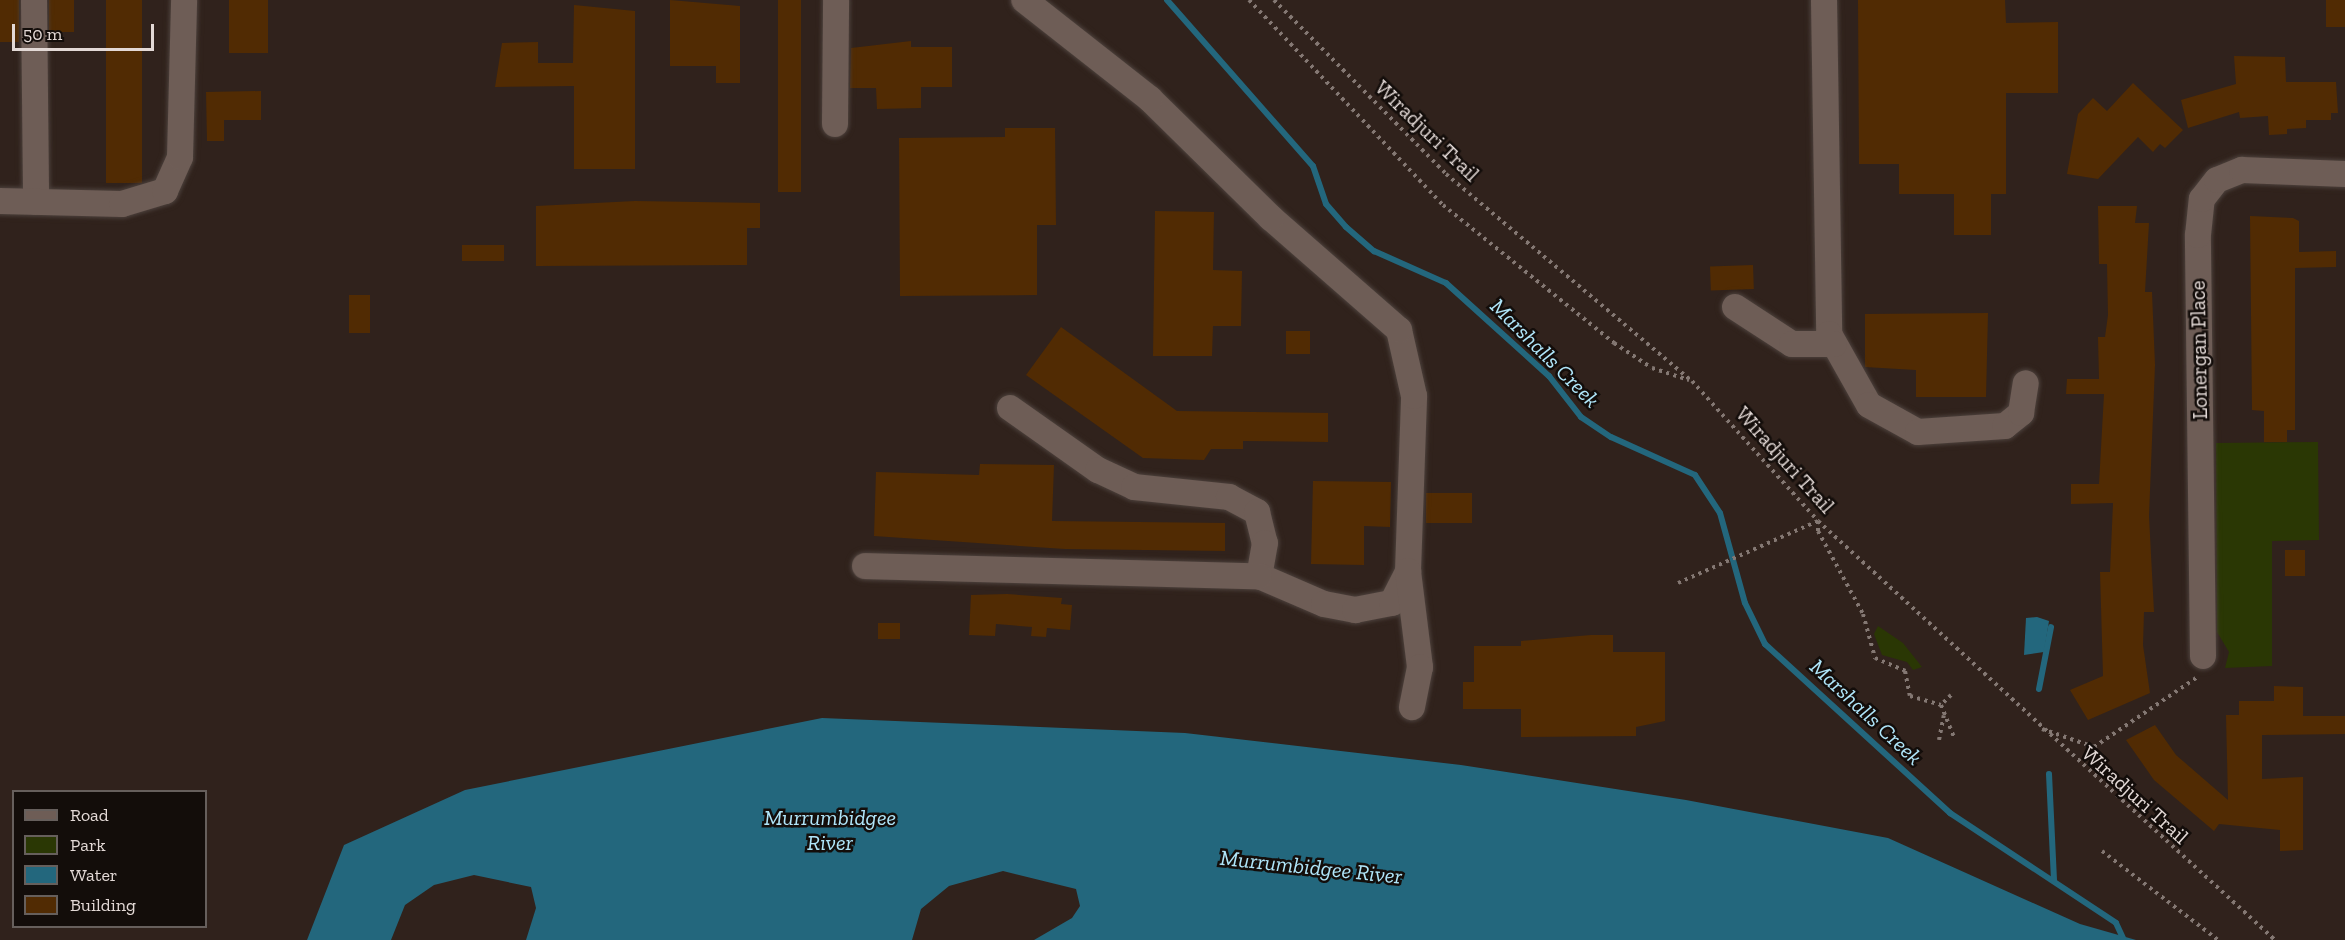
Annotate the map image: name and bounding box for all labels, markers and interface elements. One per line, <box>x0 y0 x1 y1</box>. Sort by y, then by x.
scale bar <box>15 12 158 50</box>
text: 50 m <box>23 23 62 45</box>
street label: Wiradjuri Trail <box>1370 75 1484 187</box>
street label: Lonergan Place <box>2185 280 2213 420</box>
water label: Marshalls Creek <box>1485 293 1605 413</box>
street label: Wiradjuri Trail <box>1730 401 1840 519</box>
water label: Marshalls Creek <box>1805 653 1927 771</box>
street label: Wiradjuri Trail <box>2076 740 2194 850</box>
legend <box>12 790 207 928</box>
text: Road <box>70 804 109 826</box>
water label: Murrumbidgee River <box>764 804 896 855</box>
text: Park <box>70 834 106 856</box>
water label: Murrumbidgee River <box>1219 844 1403 890</box>
text: Water <box>70 864 117 886</box>
text: Building <box>70 894 136 916</box>

